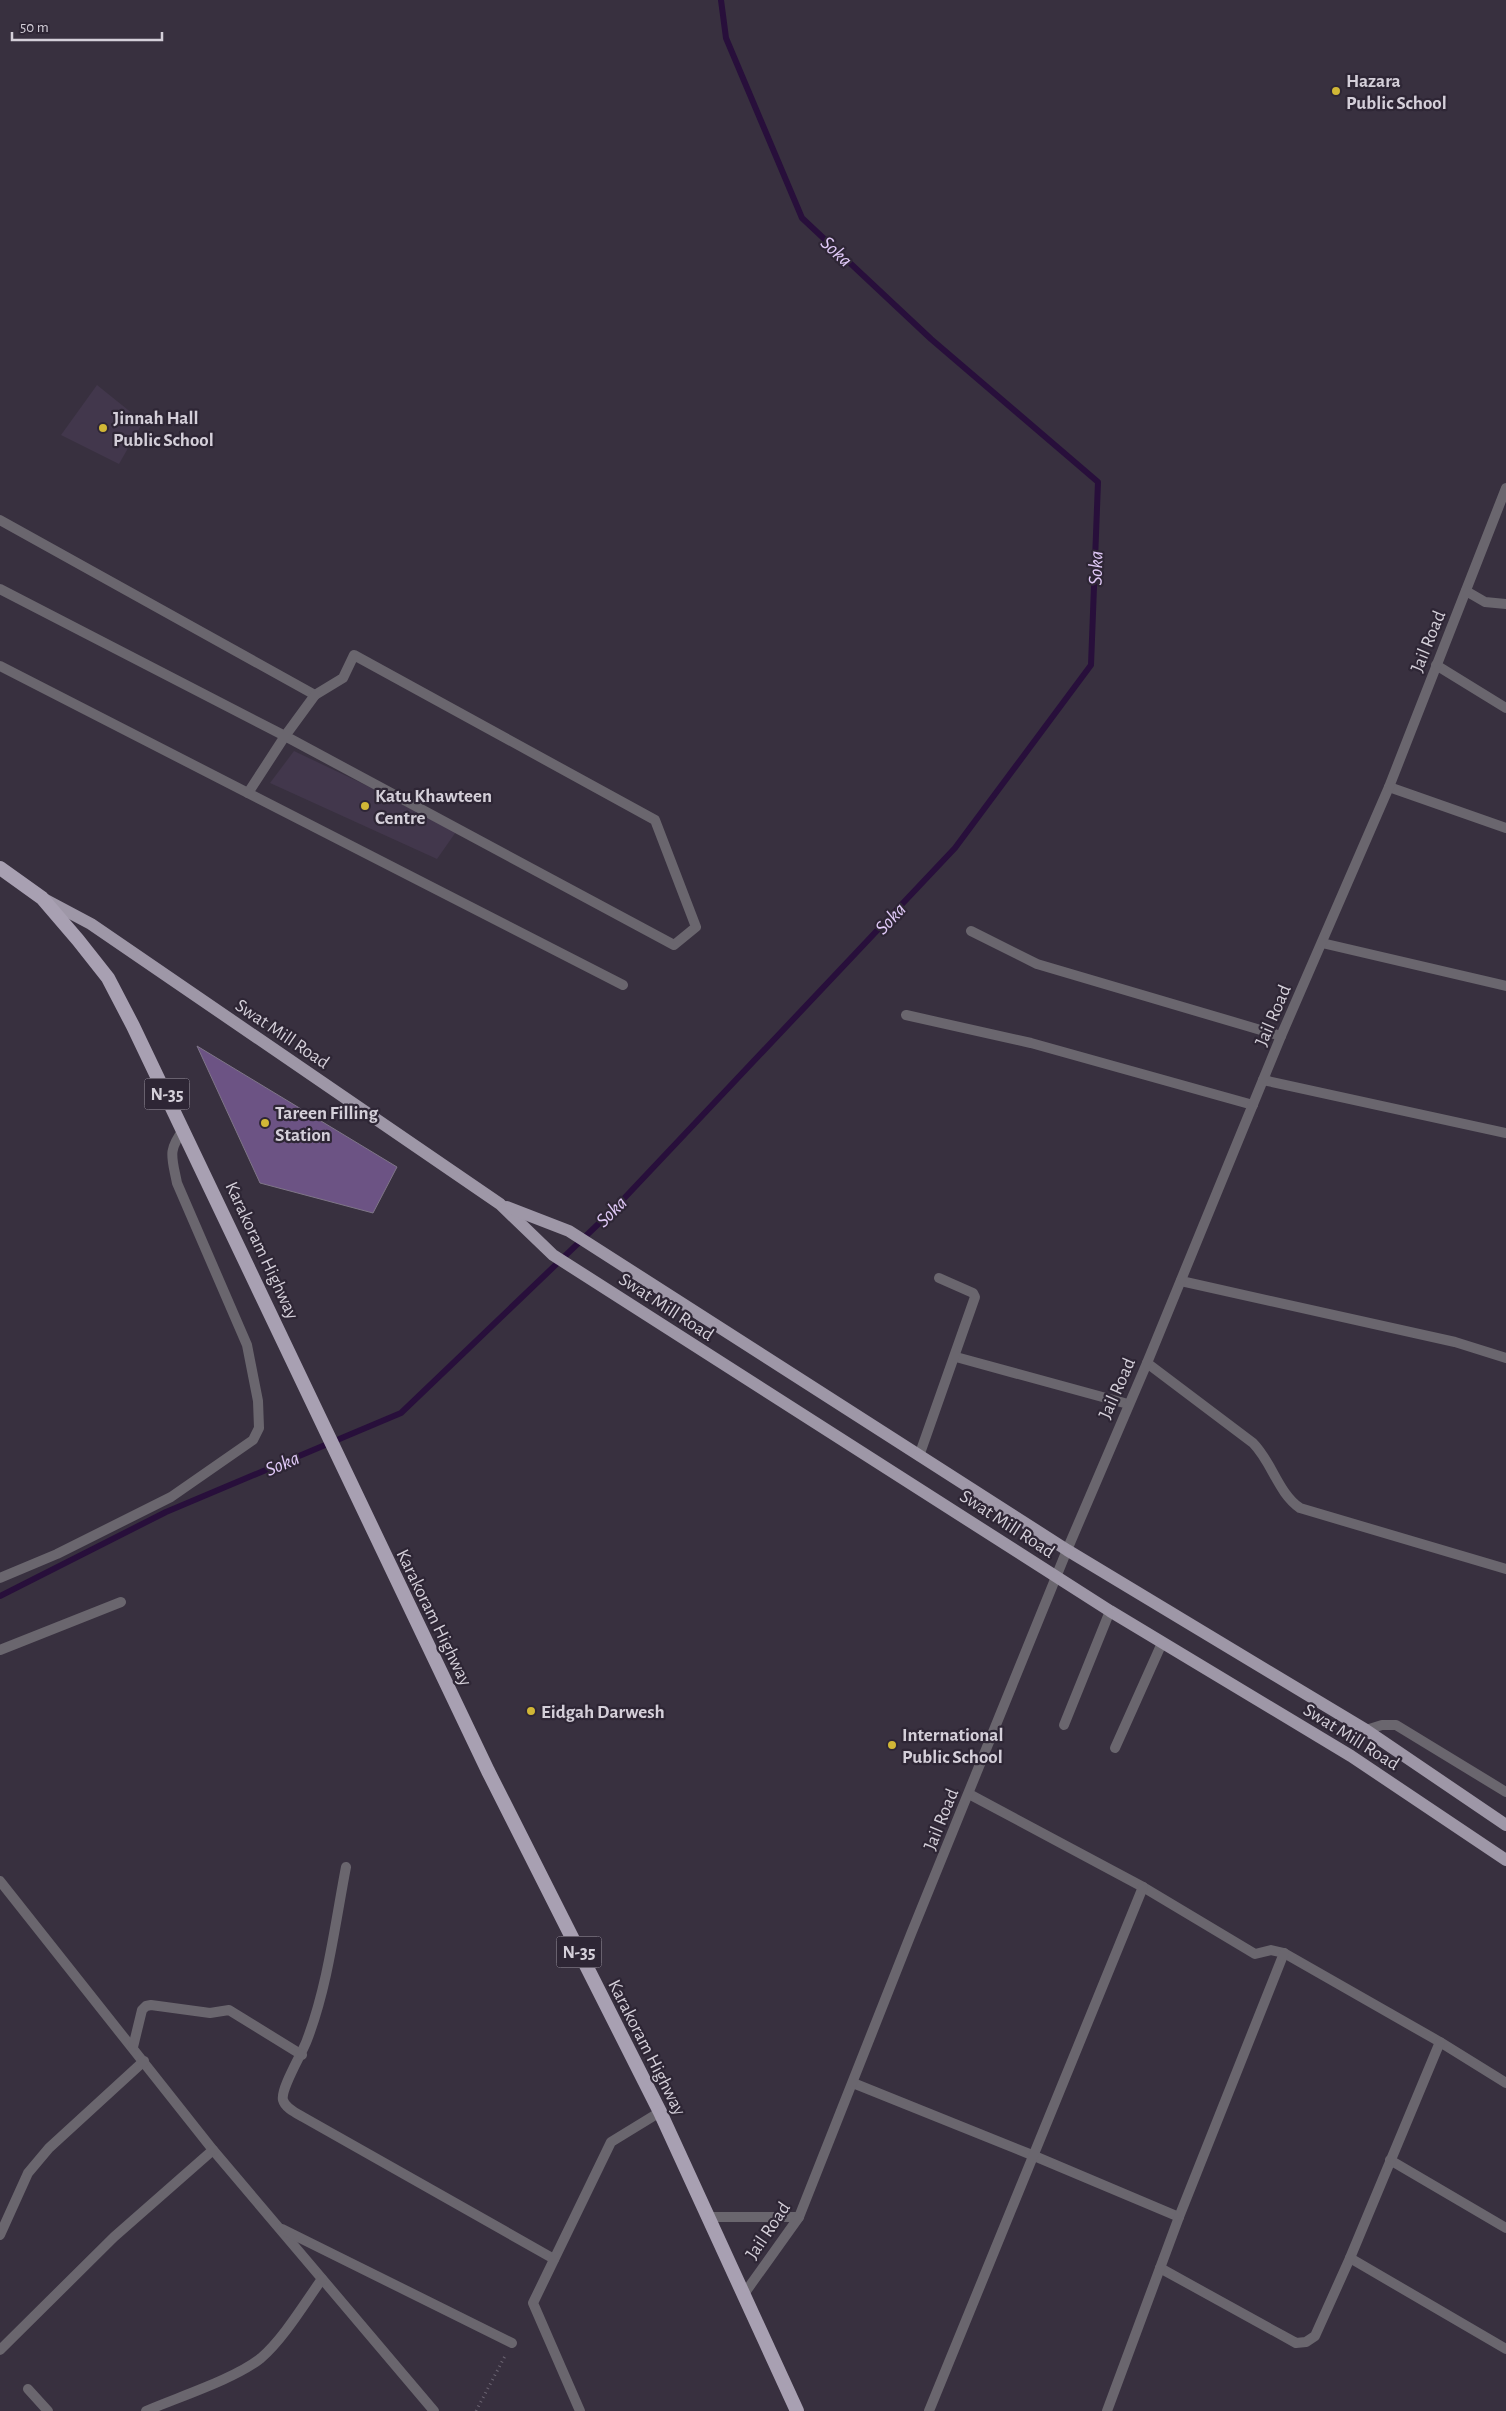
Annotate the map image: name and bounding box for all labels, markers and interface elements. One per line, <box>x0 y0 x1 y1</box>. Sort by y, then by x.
scale bar <box>12 10 162 42</box>
text: 50 m <box>20 20 49 35</box>
place label: Hazara Public School <box>1346 72 1447 113</box>
marker: Hazara Public School <box>1330 85 1342 97</box>
water label: Soka <box>817 233 856 271</box>
place label: Jinnah Hall Public School <box>113 409 214 450</box>
marker: Jinnah Hall Public School <box>97 422 109 434</box>
water label: Soka <box>1085 550 1107 586</box>
street label: Jail Road <box>1407 608 1449 675</box>
place label: Katu Khawteen Centre <box>375 787 492 828</box>
marker: Katu Khawteen Centre <box>359 800 371 812</box>
water label: Soka <box>872 899 910 938</box>
street label: Jail Road <box>1252 982 1295 1049</box>
street label: Swat Mill Road <box>232 996 333 1073</box>
road number: N-35 <box>144 1078 190 1110</box>
place label: Tareen Filling Station <box>275 1104 378 1145</box>
marker: Tareen Filling Station <box>259 1117 271 1129</box>
street label: Karakoram Highway <box>221 1179 302 1322</box>
water label: Soka <box>592 1192 631 1231</box>
street label: Swat Mill Road <box>615 1270 717 1345</box>
street label: Jail Road <box>1096 1355 1139 1422</box>
water label: Soka <box>263 1448 302 1480</box>
street label: Swat Mill Road <box>956 1487 1058 1562</box>
street label: Karakoram Highway <box>392 1546 475 1689</box>
street label: Swat Mill Road <box>1300 1700 1403 1774</box>
place label: Eidgah Darwesh <box>541 1703 665 1722</box>
marker: Eidgah Darwesh <box>525 1705 537 1717</box>
place label: International Public School <box>902 1726 1003 1767</box>
marker: International Public School <box>886 1739 898 1751</box>
street label: Jail Road <box>920 1786 962 1853</box>
road number: N-35 <box>556 1936 602 1968</box>
street label: Karakoram Highway <box>604 1977 689 2119</box>
street label: Jail Road <box>742 2199 794 2263</box>

